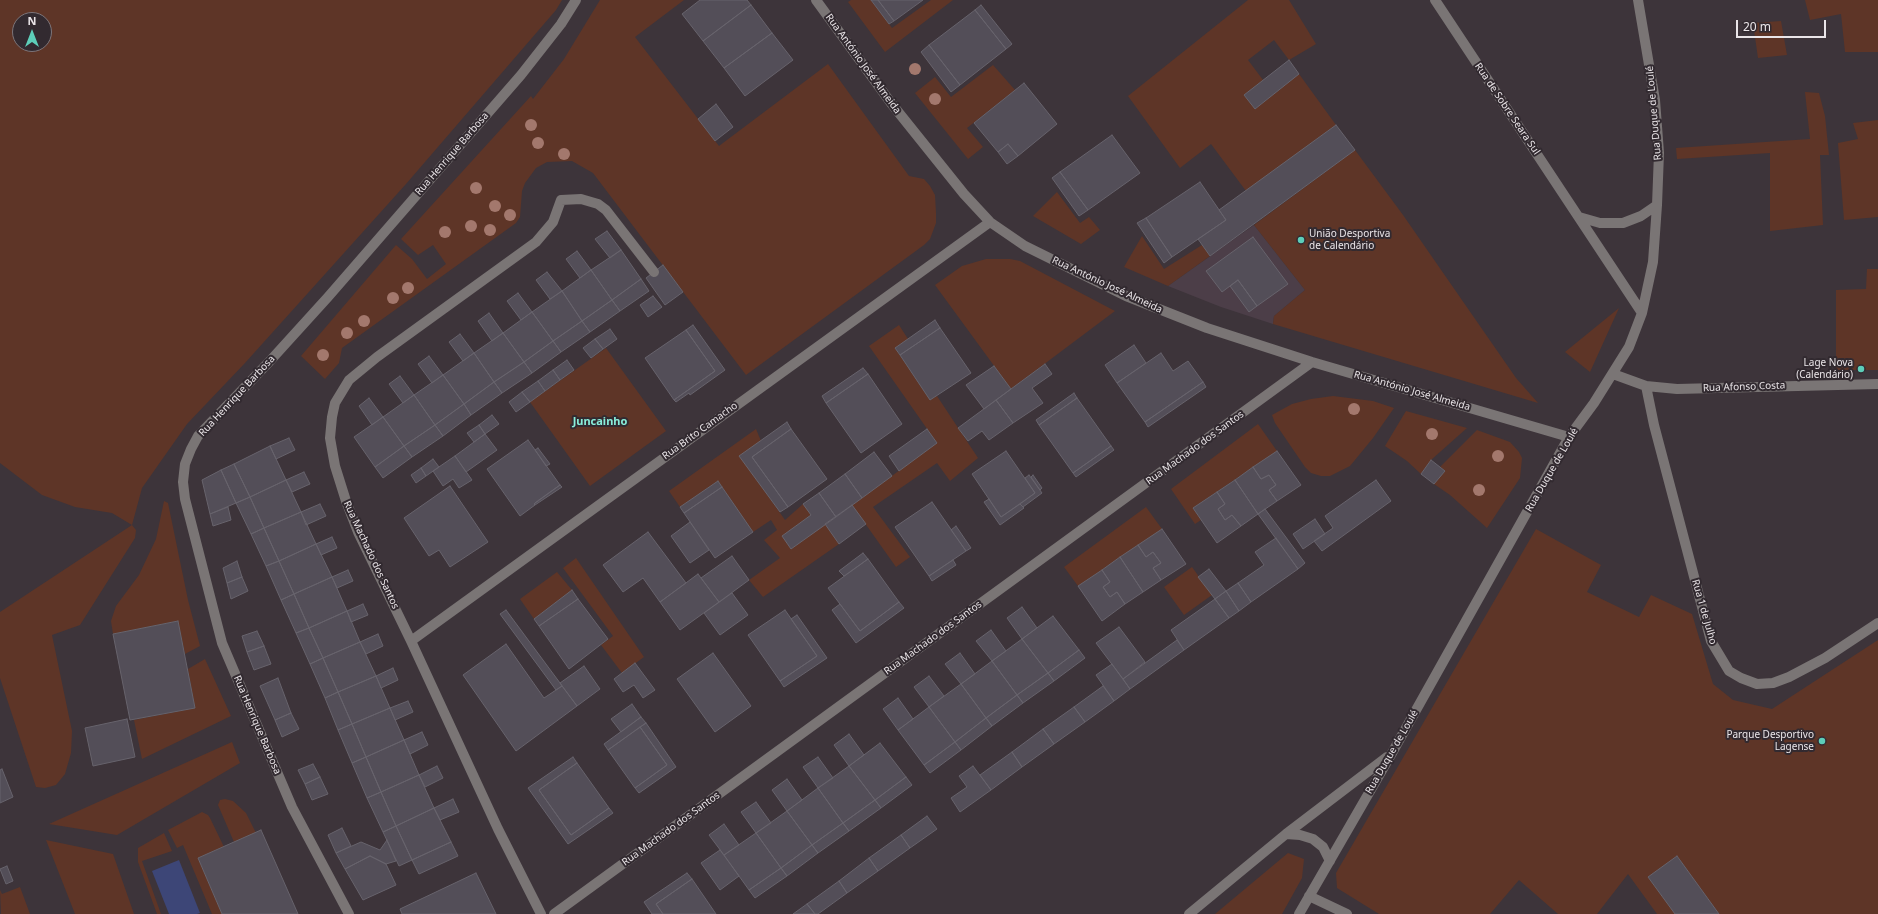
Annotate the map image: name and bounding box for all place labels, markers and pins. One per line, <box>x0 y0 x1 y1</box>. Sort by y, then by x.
place label: União Desportiva de Calendário <box>1309 228 1390 252</box>
marker: União Desportiva de Calendário <box>1296 235 1306 245</box>
place label: Lage Nova (Calendário) <box>1796 357 1853 380</box>
marker: Lage Nova (Calendário) <box>1856 364 1866 374</box>
place label: Parque Desportivo Lagense <box>1726 729 1814 752</box>
marker: Parque Desportivo Lagense <box>1817 736 1827 746</box>

